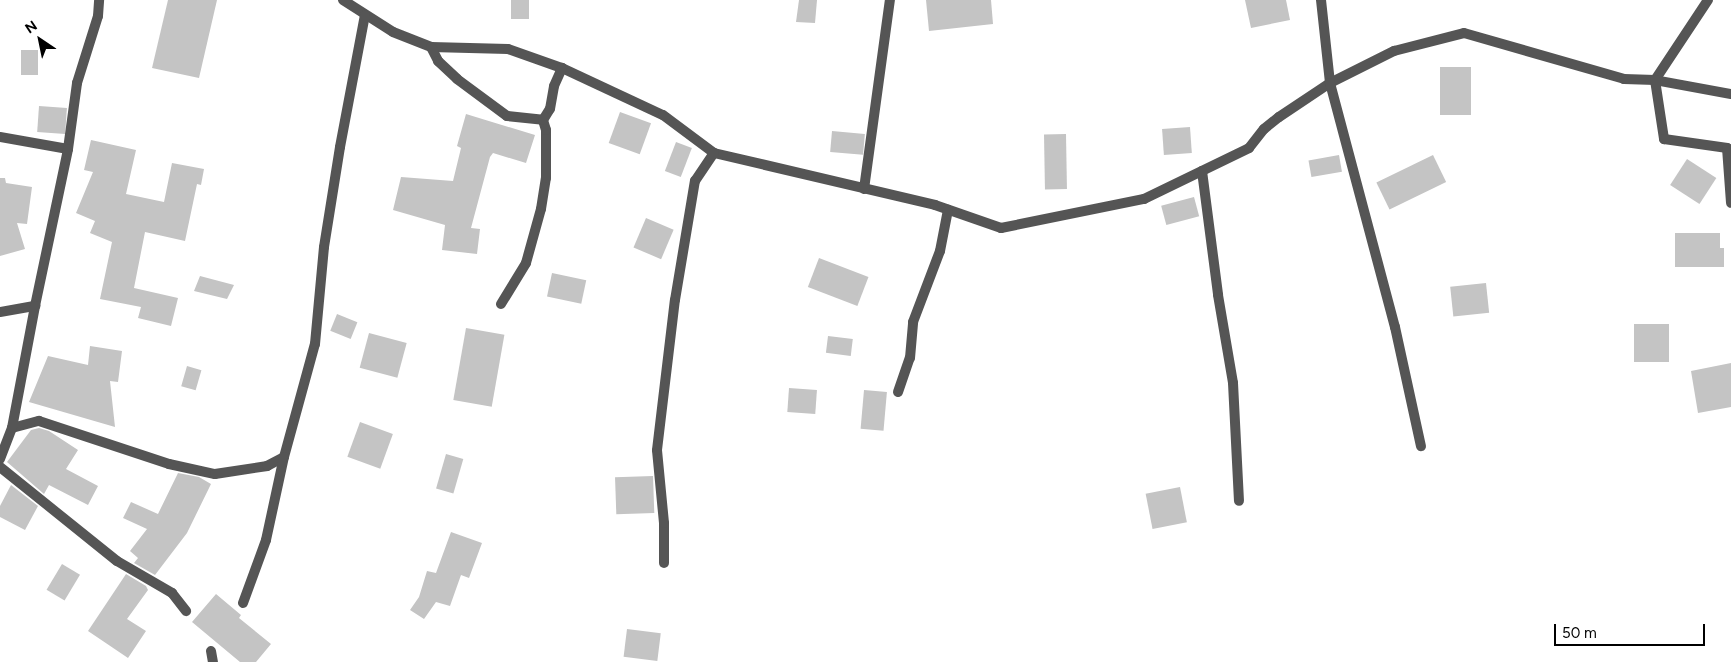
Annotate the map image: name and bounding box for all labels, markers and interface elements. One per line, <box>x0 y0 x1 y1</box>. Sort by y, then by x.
north arrow <box>15 15 65 65</box>
text: N <box>22 17 41 37</box>
scale bar <box>1556 614 1707 646</box>
text: 50 m <box>1562 624 1597 642</box>

